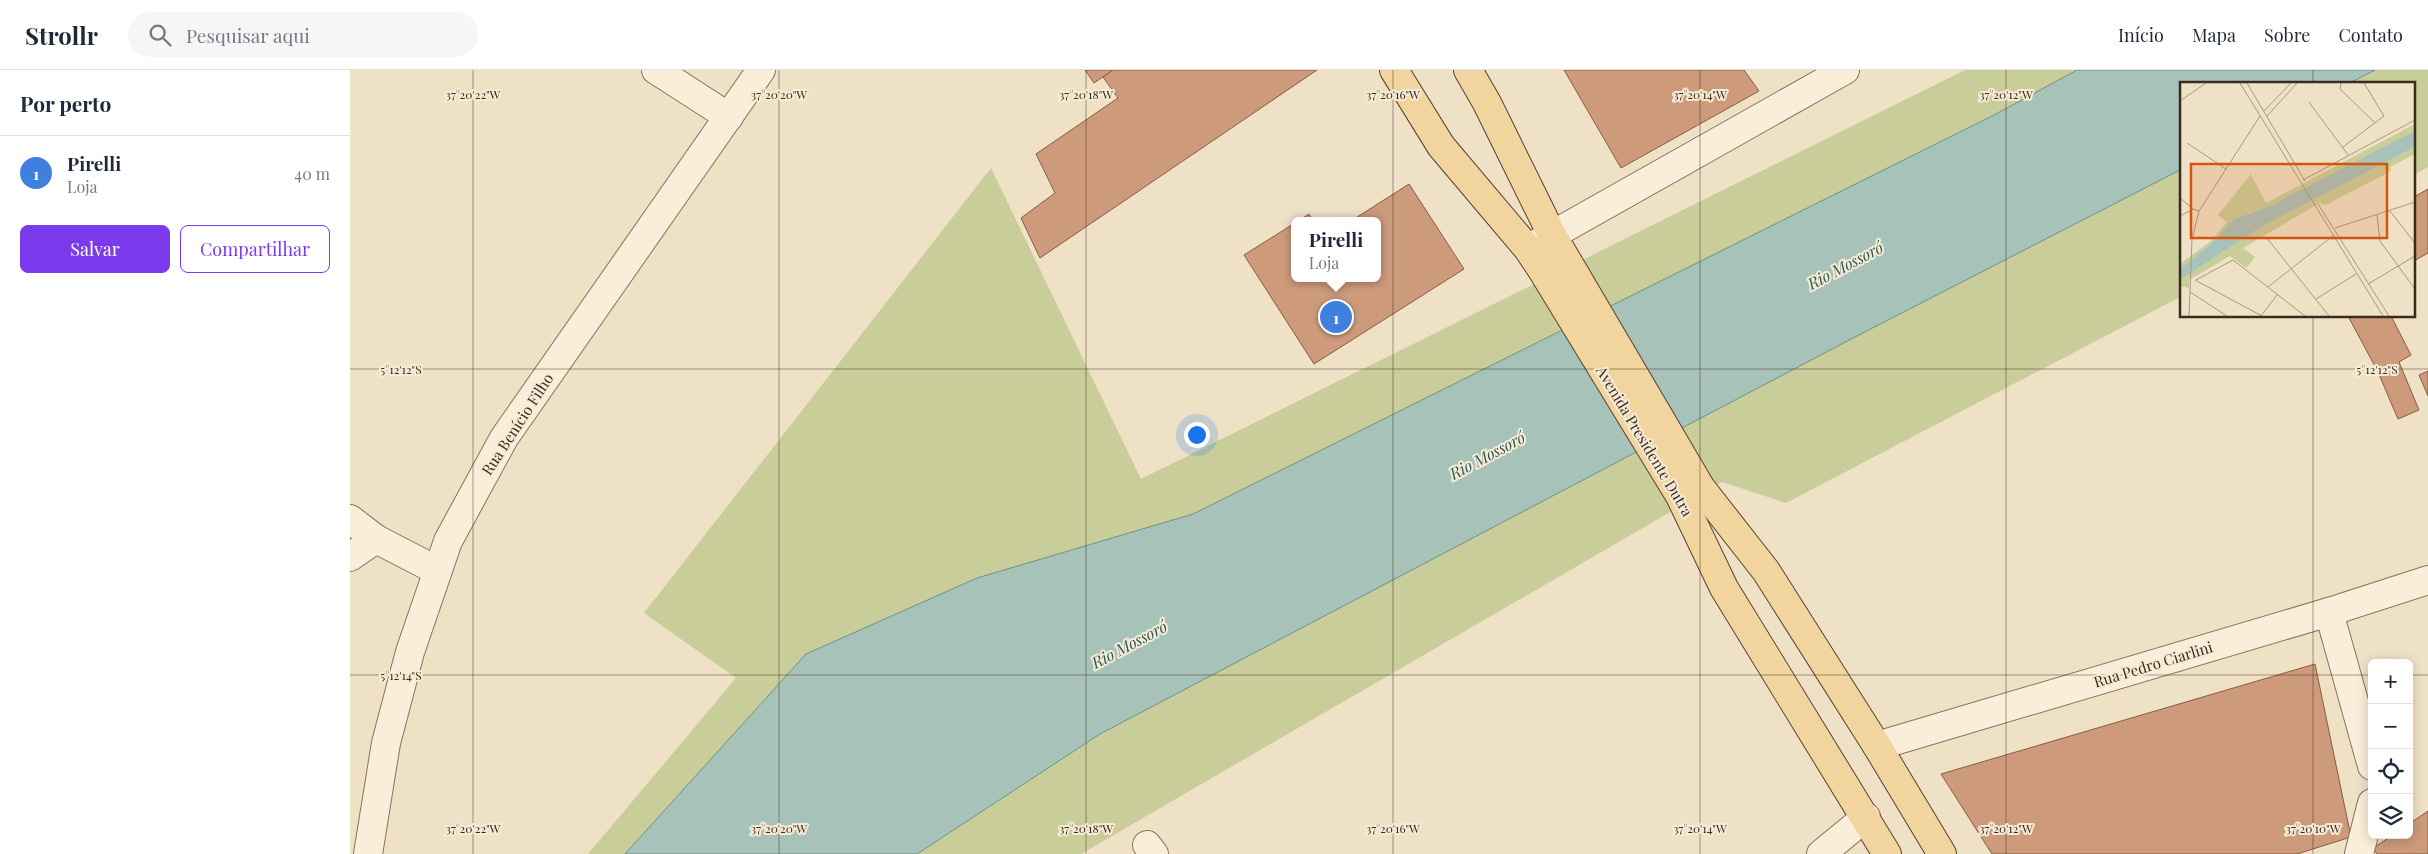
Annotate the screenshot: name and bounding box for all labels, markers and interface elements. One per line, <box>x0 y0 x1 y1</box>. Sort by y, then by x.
search box <box>128 12 478 57</box>
text: Strollr <box>25 19 98 51</box>
icon: search <box>146 21 174 49</box>
text: Pesquisar aqui <box>186 22 310 48</box>
text: Início <box>2118 23 2164 47</box>
text: Mapa <box>2192 23 2236 47</box>
text: Sobre <box>2264 23 2310 47</box>
text: Contato <box>2338 23 2403 47</box>
inset map <box>2180 82 2416 318</box>
text: 37°20'22"W <box>446 86 501 102</box>
text: 37°20'20"W <box>751 86 807 102</box>
text: 37°20'18"W <box>1059 86 1113 102</box>
text: 37°20'16"W <box>1366 86 1420 102</box>
text: 37°20'14"W <box>1673 86 1727 102</box>
text: 37°20'12"W <box>1979 86 2033 102</box>
text: Por perto <box>20 89 111 117</box>
text: Pirelli <box>67 150 121 176</box>
text: 1 <box>33 163 39 184</box>
text: 40 m <box>294 163 330 184</box>
text: Loja <box>67 176 97 197</box>
popup <box>1291 217 1381 282</box>
button: Salvar <box>20 225 170 273</box>
button: Compartilhar <box>180 225 330 273</box>
text: Pirelli <box>1309 226 1363 252</box>
water label: Rio Mossoró <box>1803 236 1888 294</box>
text: Loja <box>1309 252 1339 273</box>
pin: 1 <box>1320 298 1352 336</box>
text: 5°12'12"S <box>380 361 422 377</box>
street label: Avenida Presidente Dutra <box>1592 361 1698 520</box>
text: 5°12'12"S <box>2356 361 2398 377</box>
street label: Rua Benício Filho <box>477 369 557 479</box>
your location <box>1184 422 1210 448</box>
water label: Rio Mossoró <box>1445 426 1530 484</box>
water label: Rio Mossoró <box>1087 615 1172 673</box>
street label: Rua Pedro Ciarlini <box>2091 636 2215 692</box>
map controls <box>2368 659 2413 839</box>
button: + <box>2368 659 2413 704</box>
text: 5°12'14"S <box>380 667 422 683</box>
button: − <box>2368 704 2413 749</box>
button: locate <box>2368 749 2413 794</box>
button: layers <box>2368 794 2413 839</box>
text: 37°20'22"W <box>446 820 501 836</box>
text: 37°20'20"W <box>751 820 807 836</box>
text: 37°20'18"W <box>1059 820 1113 836</box>
text: 37°20'16"W <box>1366 820 1420 836</box>
text: 37°20'14"W <box>1673 820 1727 836</box>
text: 37°20'12"W <box>1979 820 2033 836</box>
text: 37°20'10"W <box>2286 820 2341 836</box>

